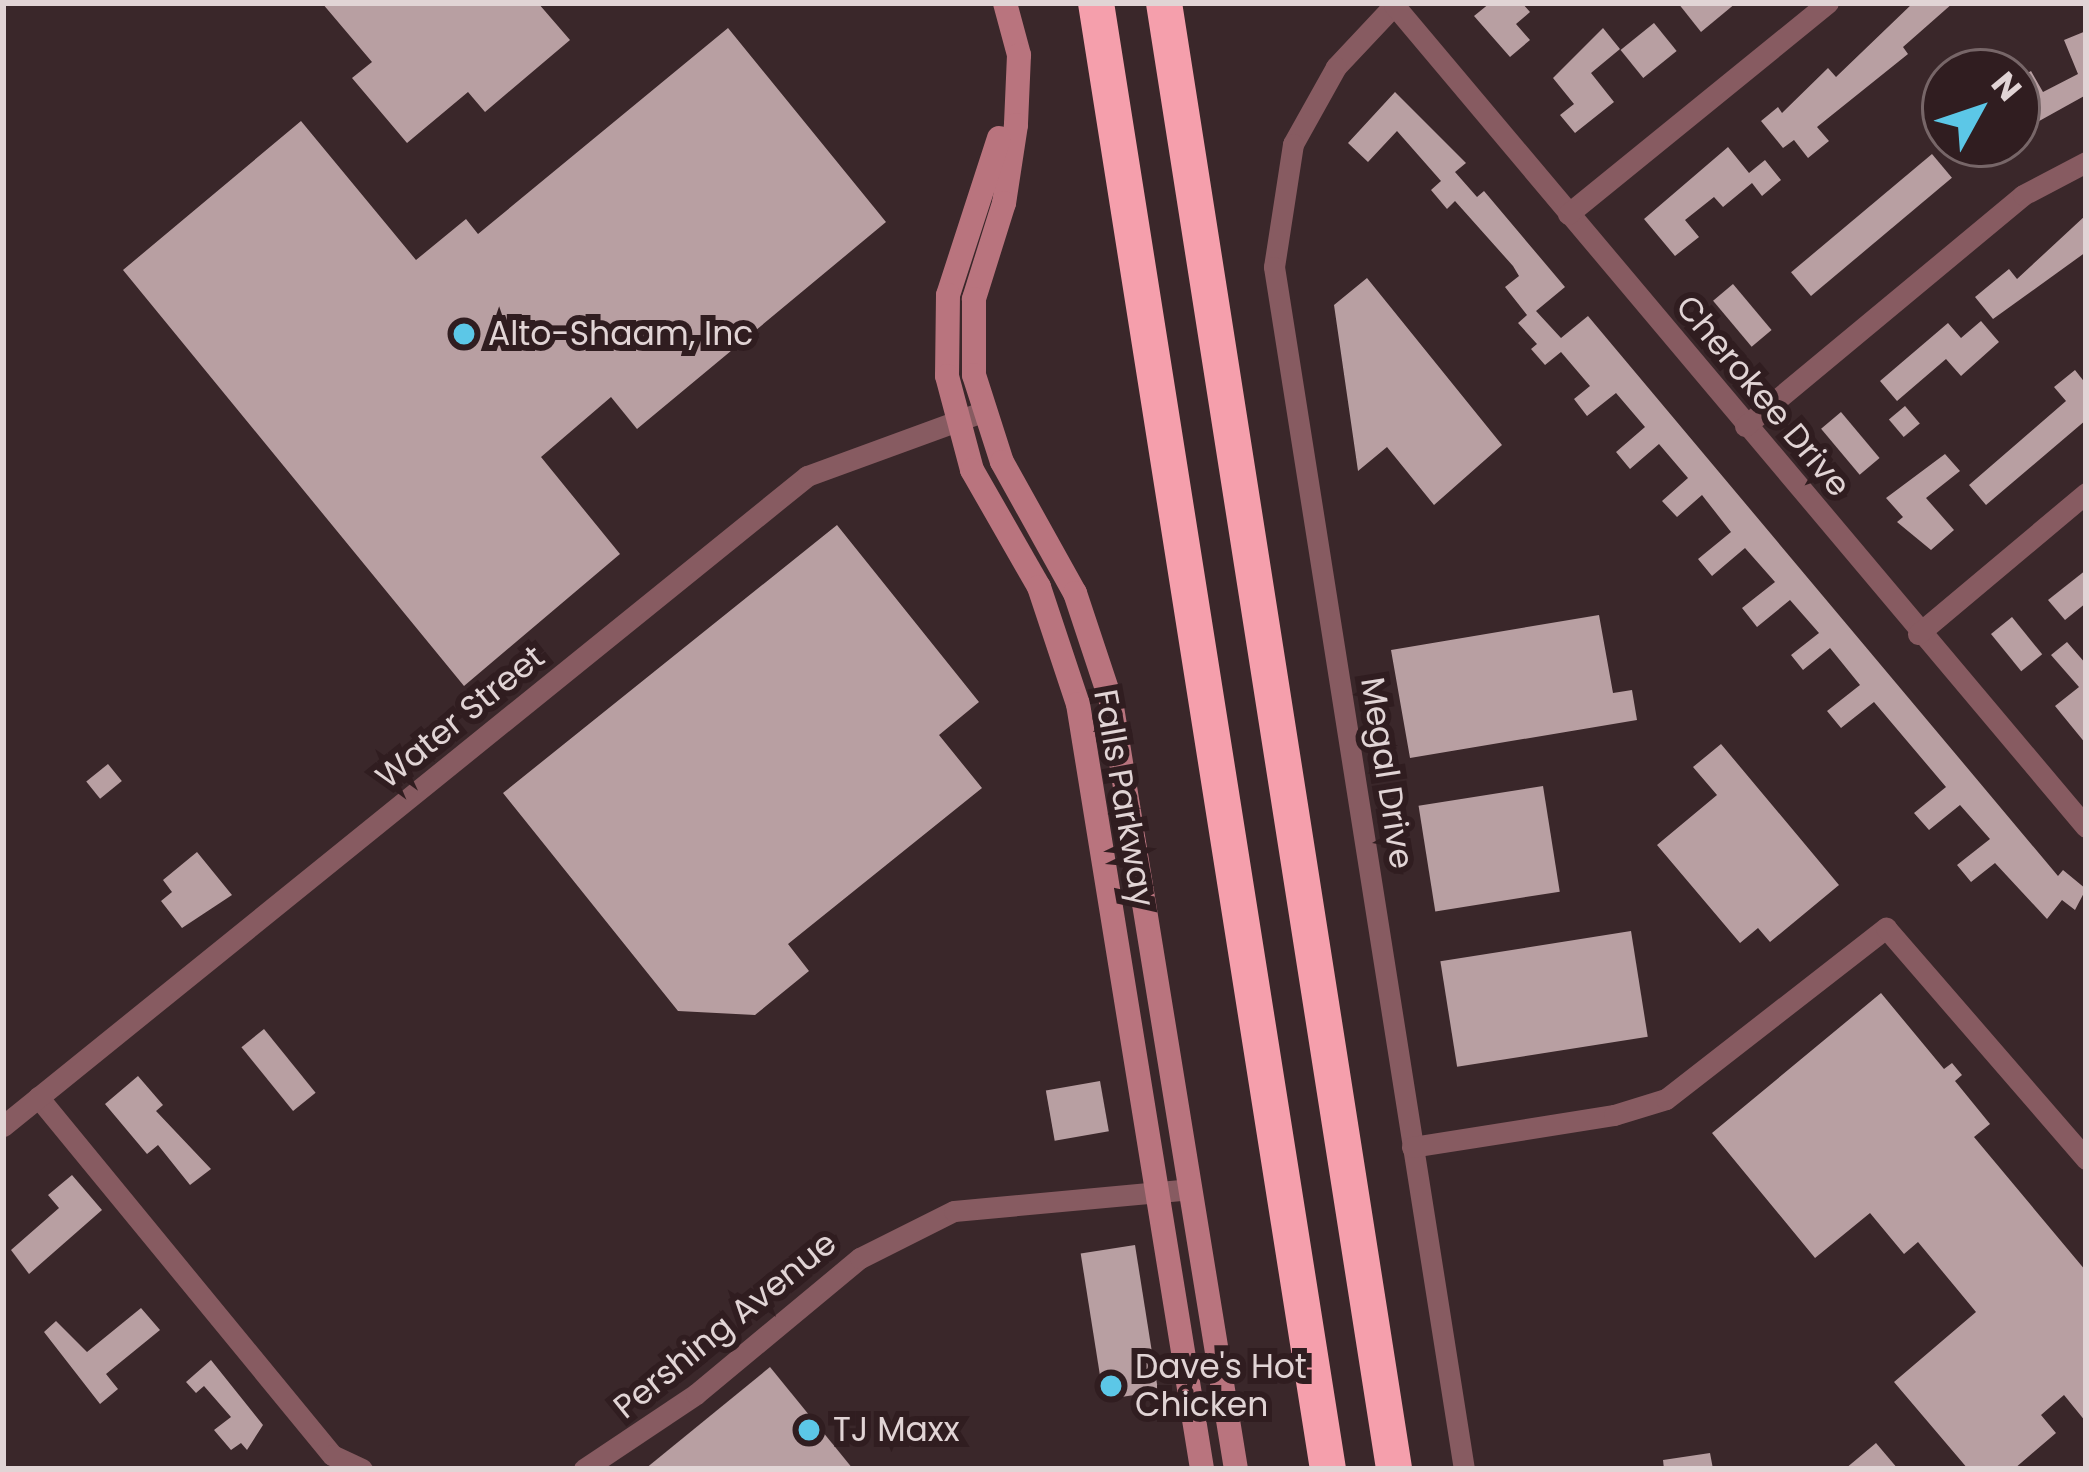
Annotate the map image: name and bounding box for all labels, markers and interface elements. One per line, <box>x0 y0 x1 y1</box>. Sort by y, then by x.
north arrow <box>1921 48 2041 168</box>
text: N <box>1981 62 2033 111</box>
street label: Cherokee Drive <box>1668 288 1858 504</box>
place label: Alto-Shaam, Inc <box>488 314 753 354</box>
marker: Alto-Shaam, Inc <box>451 321 477 347</box>
street label: Water Street <box>368 637 552 797</box>
street label: Megal Drive <box>1352 675 1422 871</box>
street label: Falls Parkway <box>1085 686 1163 910</box>
street label: Pershing Avenue <box>606 1223 844 1427</box>
place label: Dave's Hot Chicken <box>1135 1347 1307 1425</box>
marker: Dave's Hot Chicken <box>1098 1373 1124 1399</box>
place label: TJ Maxx <box>833 1410 959 1450</box>
marker: TJ Maxx <box>796 1417 822 1443</box>

